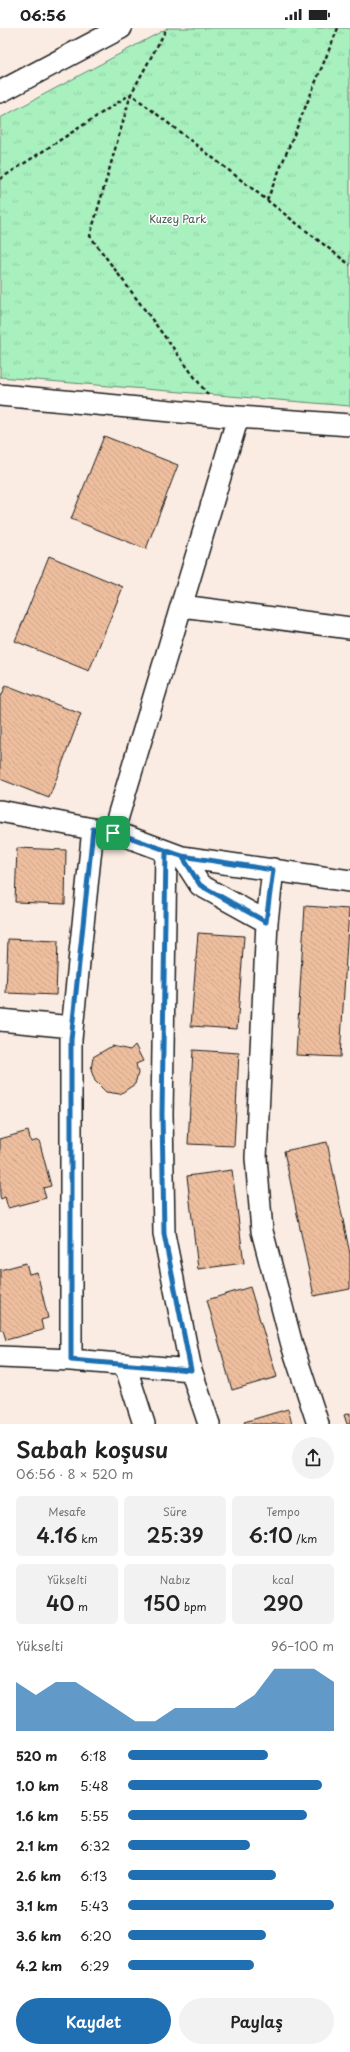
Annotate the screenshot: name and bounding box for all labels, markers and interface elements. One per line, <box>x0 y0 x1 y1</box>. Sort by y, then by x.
text: 06:56 <box>20 3 66 26</box>
park label: Kuzey Park <box>149 210 207 227</box>
pin <box>96 816 130 850</box>
icon: arrive <box>102 822 124 844</box>
text: Sabah koşusu <box>16 1432 169 1465</box>
button: share <box>292 1437 334 1479</box>
text: 06:56 · 8 × 520 m <box>16 1464 133 1483</box>
text: Mesafe <box>48 1503 86 1520</box>
text: Süre <box>163 1503 187 1520</box>
text: Tempo <box>266 1503 300 1520</box>
text: 4.16 <box>36 1520 78 1550</box>
text: 25:39 <box>146 1520 204 1550</box>
text: 6:10 <box>249 1520 293 1550</box>
text: km <box>78 1530 98 1547</box>
text: /km <box>293 1530 317 1547</box>
text: Yükselti <box>47 1571 87 1588</box>
text: Nabız <box>160 1571 190 1588</box>
text: kcal <box>272 1571 294 1588</box>
text: 40 <box>46 1588 74 1618</box>
text: 150 <box>143 1588 180 1618</box>
text: 290 <box>263 1588 303 1618</box>
text: m <box>74 1598 88 1615</box>
text: bpm <box>180 1598 207 1615</box>
text: Yükselti <box>16 1636 64 1655</box>
text: 96–100 m <box>271 1636 334 1655</box>
text: 520 m <box>16 1746 57 1765</box>
text: 6:18 <box>80 1746 107 1765</box>
text: 1.0 km <box>16 1776 59 1795</box>
text: 5:48 <box>80 1776 109 1795</box>
text: 1.6 km <box>16 1806 58 1825</box>
text: 5:55 <box>80 1806 109 1825</box>
text: 2.1 km <box>16 1836 58 1855</box>
text: 6:32 <box>80 1836 110 1855</box>
text: 2.6 km <box>16 1866 61 1885</box>
text: 6:13 <box>80 1866 107 1885</box>
text: 3.1 km <box>16 1896 58 1915</box>
text: 5:43 <box>80 1896 109 1915</box>
text: 3.6 km <box>16 1926 61 1945</box>
text: 6:20 <box>80 1926 111 1945</box>
text: 4.2 km <box>16 1956 62 1975</box>
text: 6:29 <box>80 1956 109 1975</box>
button: Kaydet <box>16 1998 171 2044</box>
button: Paylaş <box>179 1998 334 2044</box>

